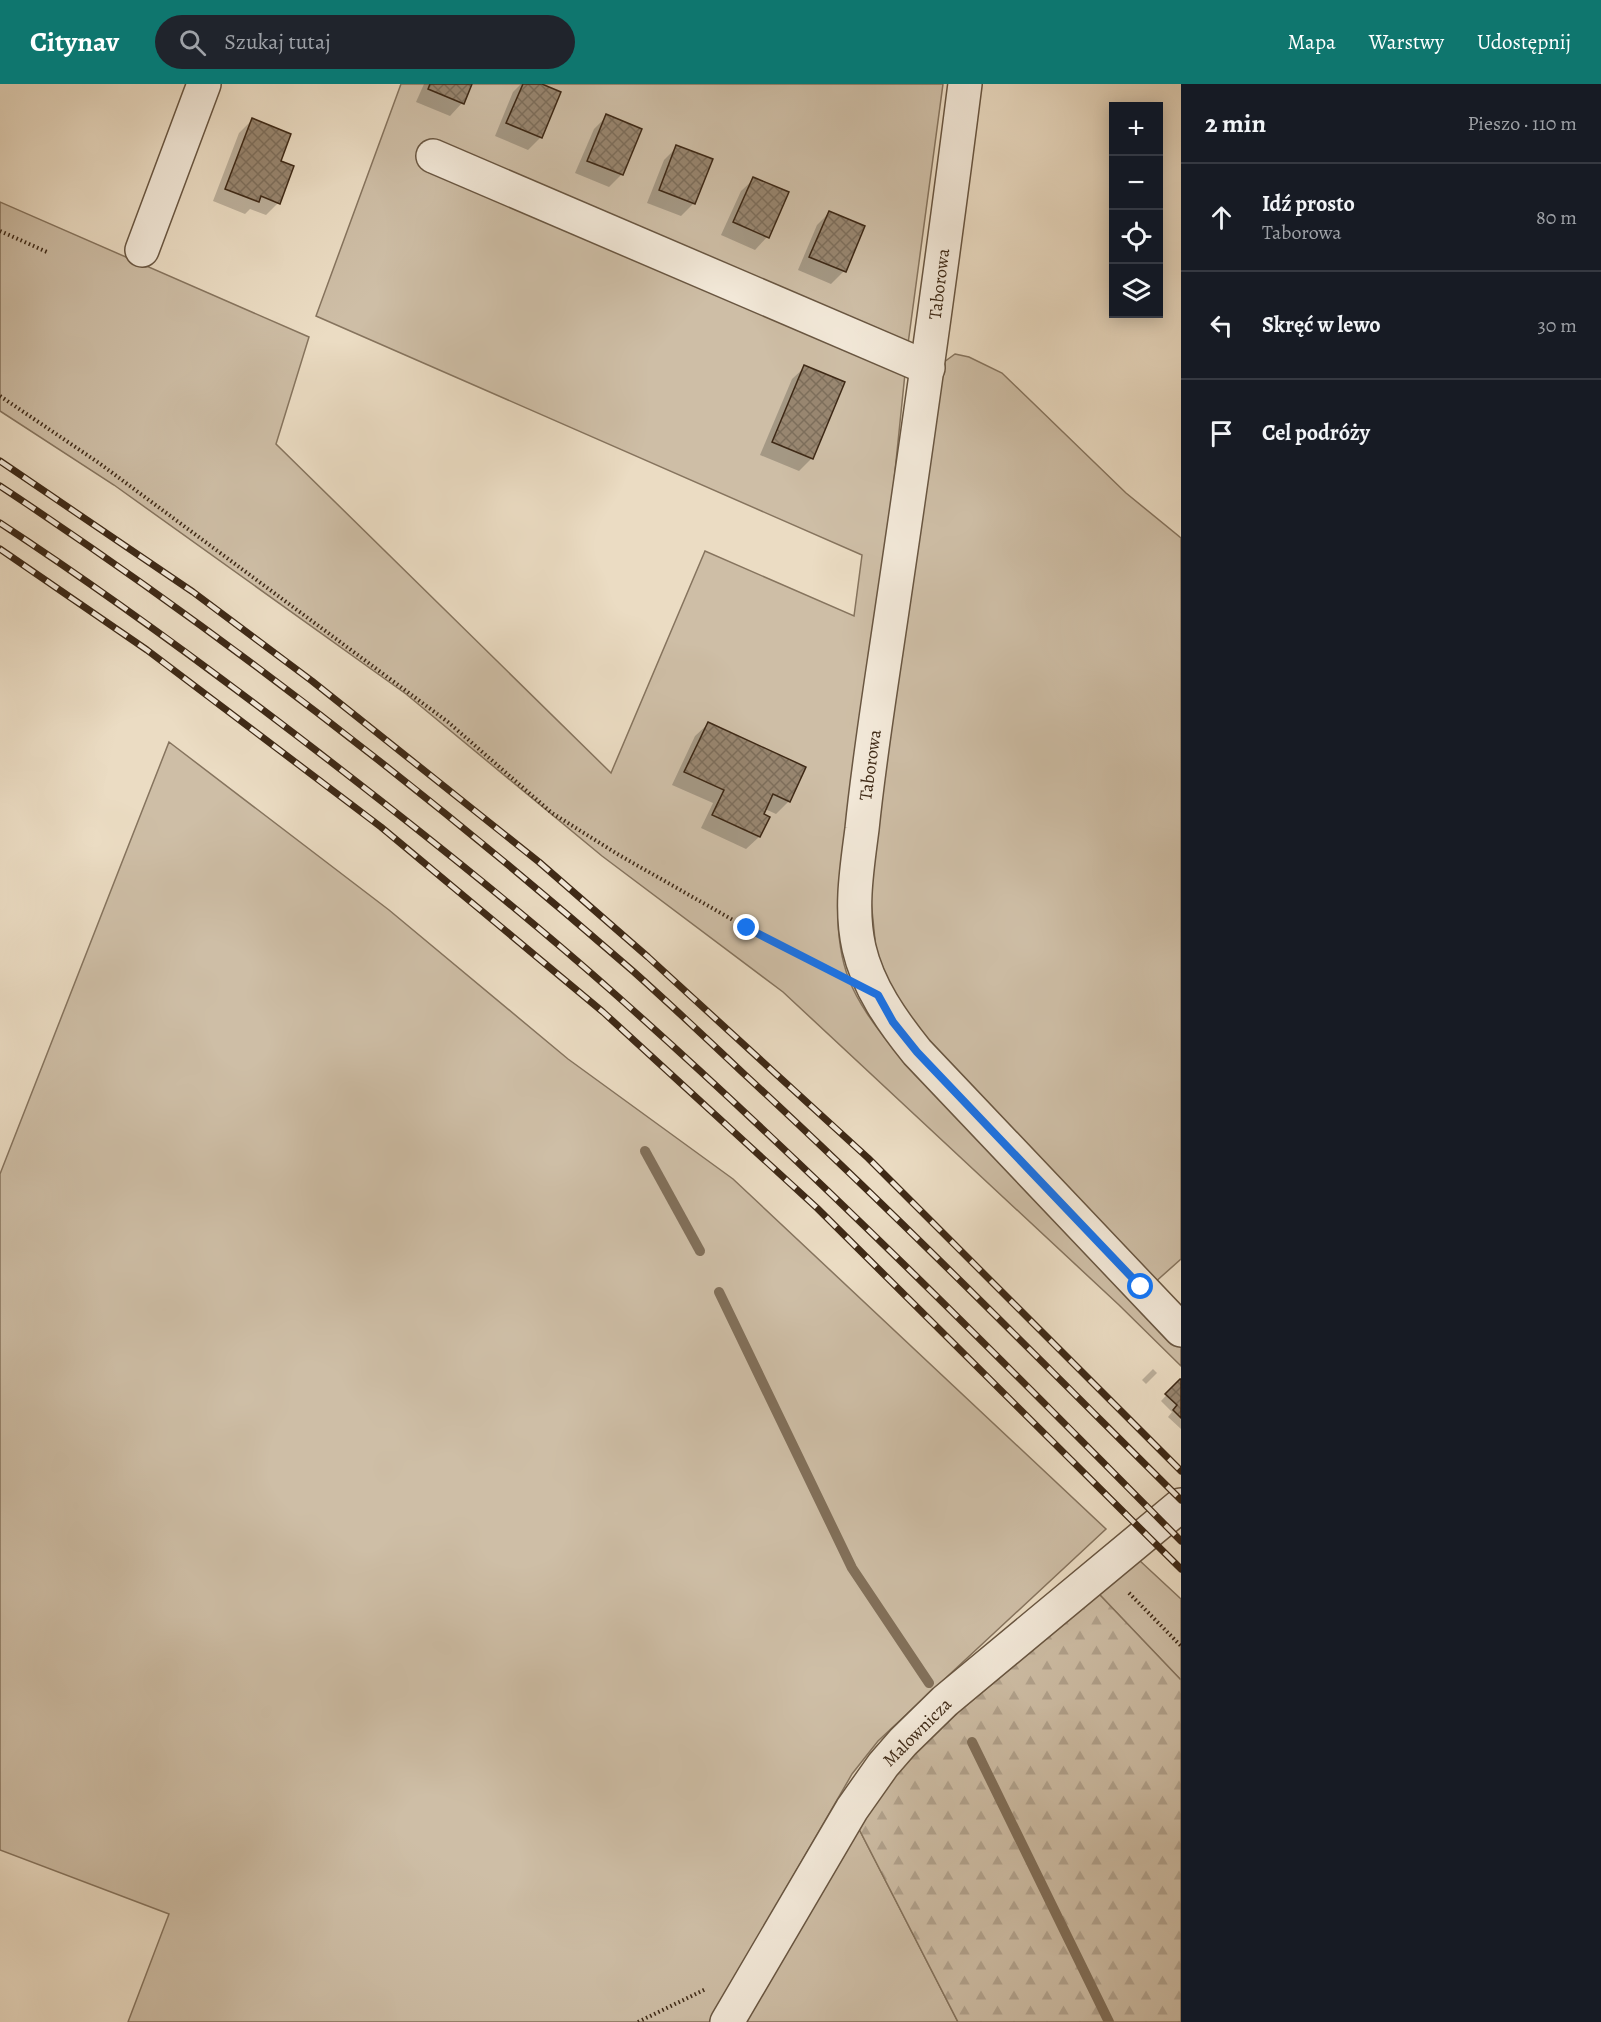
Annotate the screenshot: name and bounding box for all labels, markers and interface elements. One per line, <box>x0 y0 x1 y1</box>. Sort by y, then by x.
search box <box>155 15 575 69</box>
text: Citynav <box>30 23 119 61</box>
icon: search <box>176 26 209 59</box>
text: Szukaj tutaj <box>224 27 331 57</box>
text: Mapa <box>1288 28 1336 56</box>
text: Warstwy <box>1369 28 1444 56</box>
text: Udostępnij <box>1477 28 1571 56</box>
map controls <box>1109 102 1163 318</box>
button: + <box>1109 102 1163 156</box>
text: 2 min <box>1205 106 1266 141</box>
text: Pieszo · 110 m <box>1468 110 1577 137</box>
button: − <box>1109 156 1163 210</box>
text: Idź prosto <box>1262 189 1355 219</box>
icon: ahead <box>1205 201 1238 234</box>
text: 80 m <box>1536 204 1577 231</box>
button: locate <box>1109 210 1163 264</box>
text: Taborowa <box>1262 219 1342 246</box>
street label: Taborowa <box>923 246 955 321</box>
button: layers <box>1109 264 1163 318</box>
icon: left <box>1205 309 1238 342</box>
text: Skręć w lewo <box>1262 310 1381 340</box>
text: 30 m <box>1537 312 1577 339</box>
icon: arrive <box>1205 417 1238 450</box>
text: Cel podróży <box>1262 418 1370 448</box>
street label: Taborowa <box>853 727 887 802</box>
route end <box>733 914 759 940</box>
route start <box>1127 1273 1153 1299</box>
street label: Malownicza <box>877 1692 957 1772</box>

